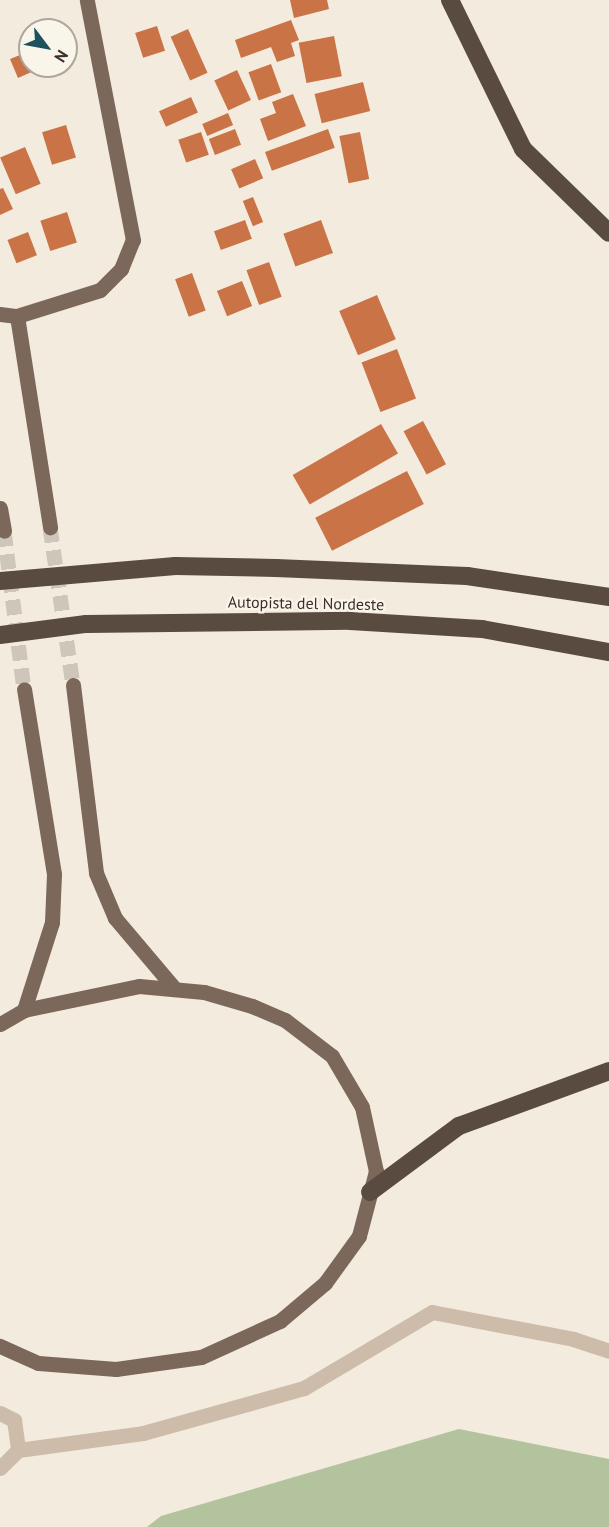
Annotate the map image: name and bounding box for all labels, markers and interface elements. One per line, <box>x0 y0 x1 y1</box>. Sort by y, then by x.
north arrow <box>18 18 78 78</box>
text: N <box>50 47 73 66</box>
street label: Autopista del Nordeste <box>228 592 384 614</box>

